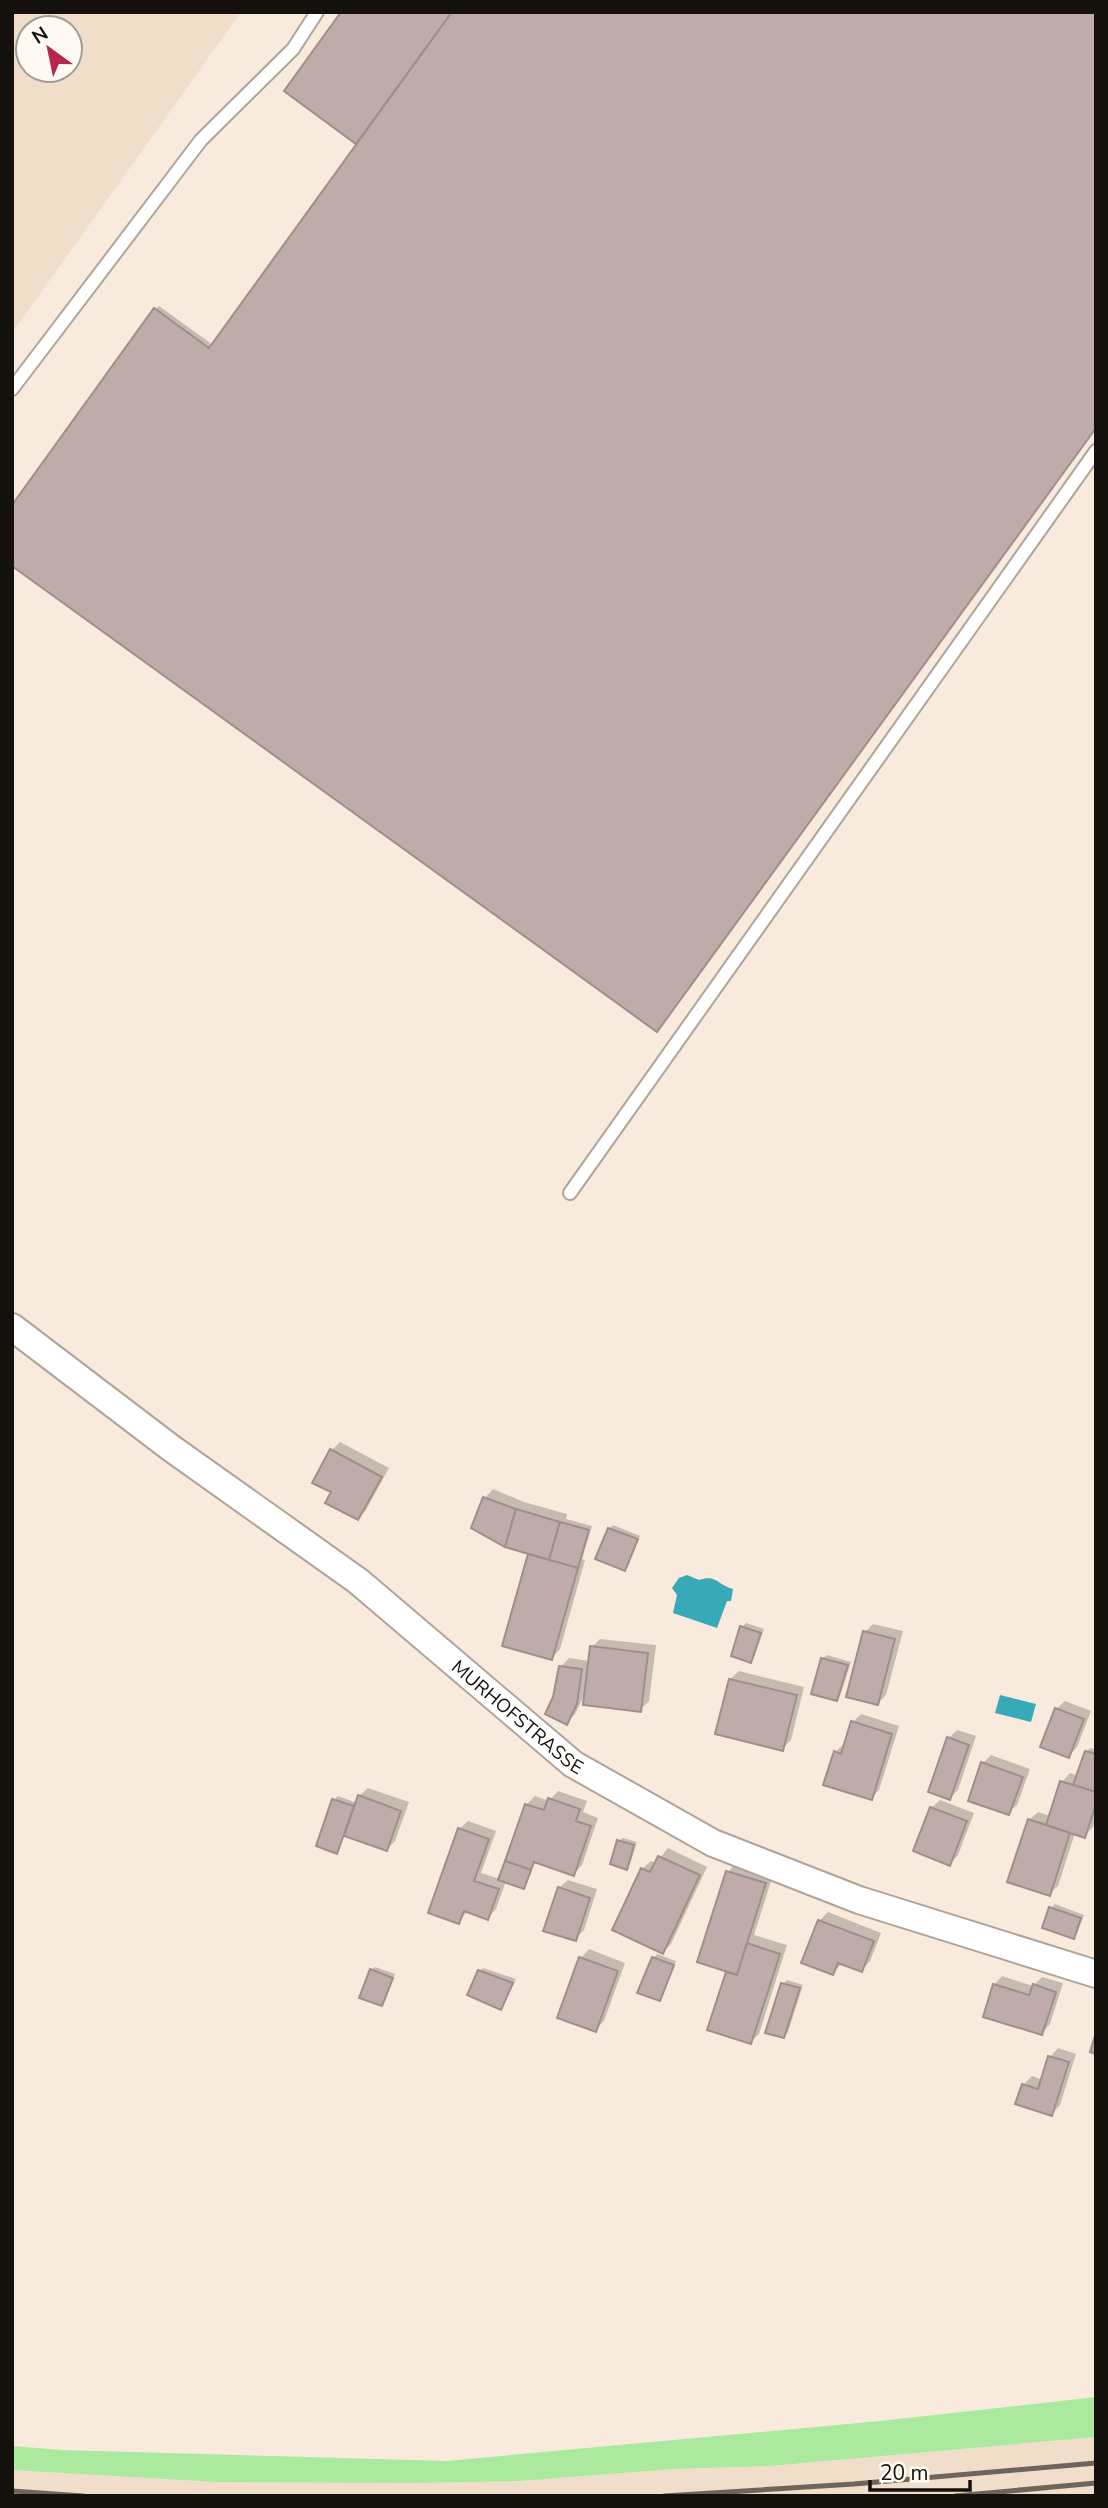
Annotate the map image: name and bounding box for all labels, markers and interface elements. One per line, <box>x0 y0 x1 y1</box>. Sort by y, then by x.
north arrow <box>14 14 84 84</box>
text: N <box>27 21 53 50</box>
street label: MURHOFSTRASSE <box>446 1654 588 1781</box>
scale bar <box>870 2448 970 2492</box>
text: 20 m <box>880 2459 929 2487</box>

